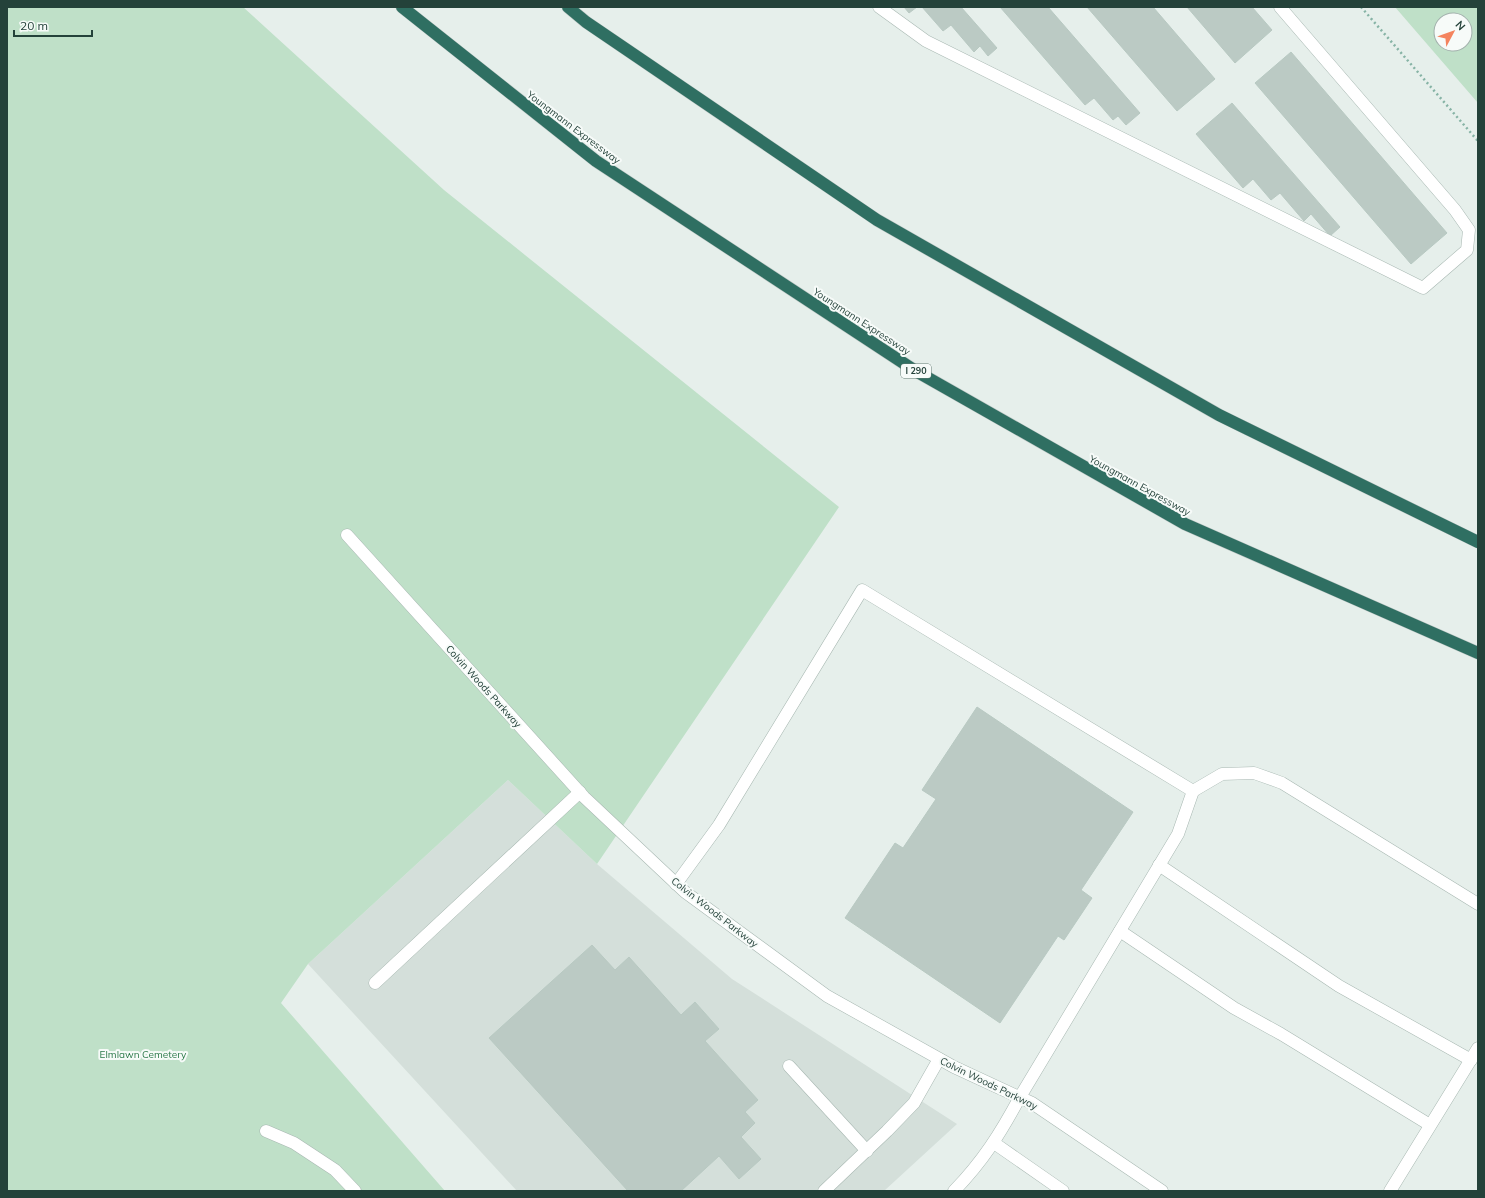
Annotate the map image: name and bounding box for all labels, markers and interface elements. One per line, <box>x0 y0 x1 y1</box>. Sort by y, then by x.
scale bar <box>14 12 92 38</box>
north arrow <box>1433 12 1473 52</box>
text: 20 m <box>20 18 48 33</box>
text: N <box>1453 18 1469 33</box>
street label: Youngmann Expressway <box>524 87 624 167</box>
street label: Youngmann Expressway <box>810 284 914 358</box>
road number: I 290 <box>901 364 931 378</box>
street label: Youngmann Expressway <box>1086 452 1193 519</box>
street label: Colvin Woods Parkway <box>443 642 525 731</box>
street label: Colvin Woods Parkway <box>669 874 761 951</box>
park label: Elmlawn Cemetery <box>100 1048 187 1061</box>
street label: Colvin Woods Parkway <box>938 1054 1040 1113</box>

